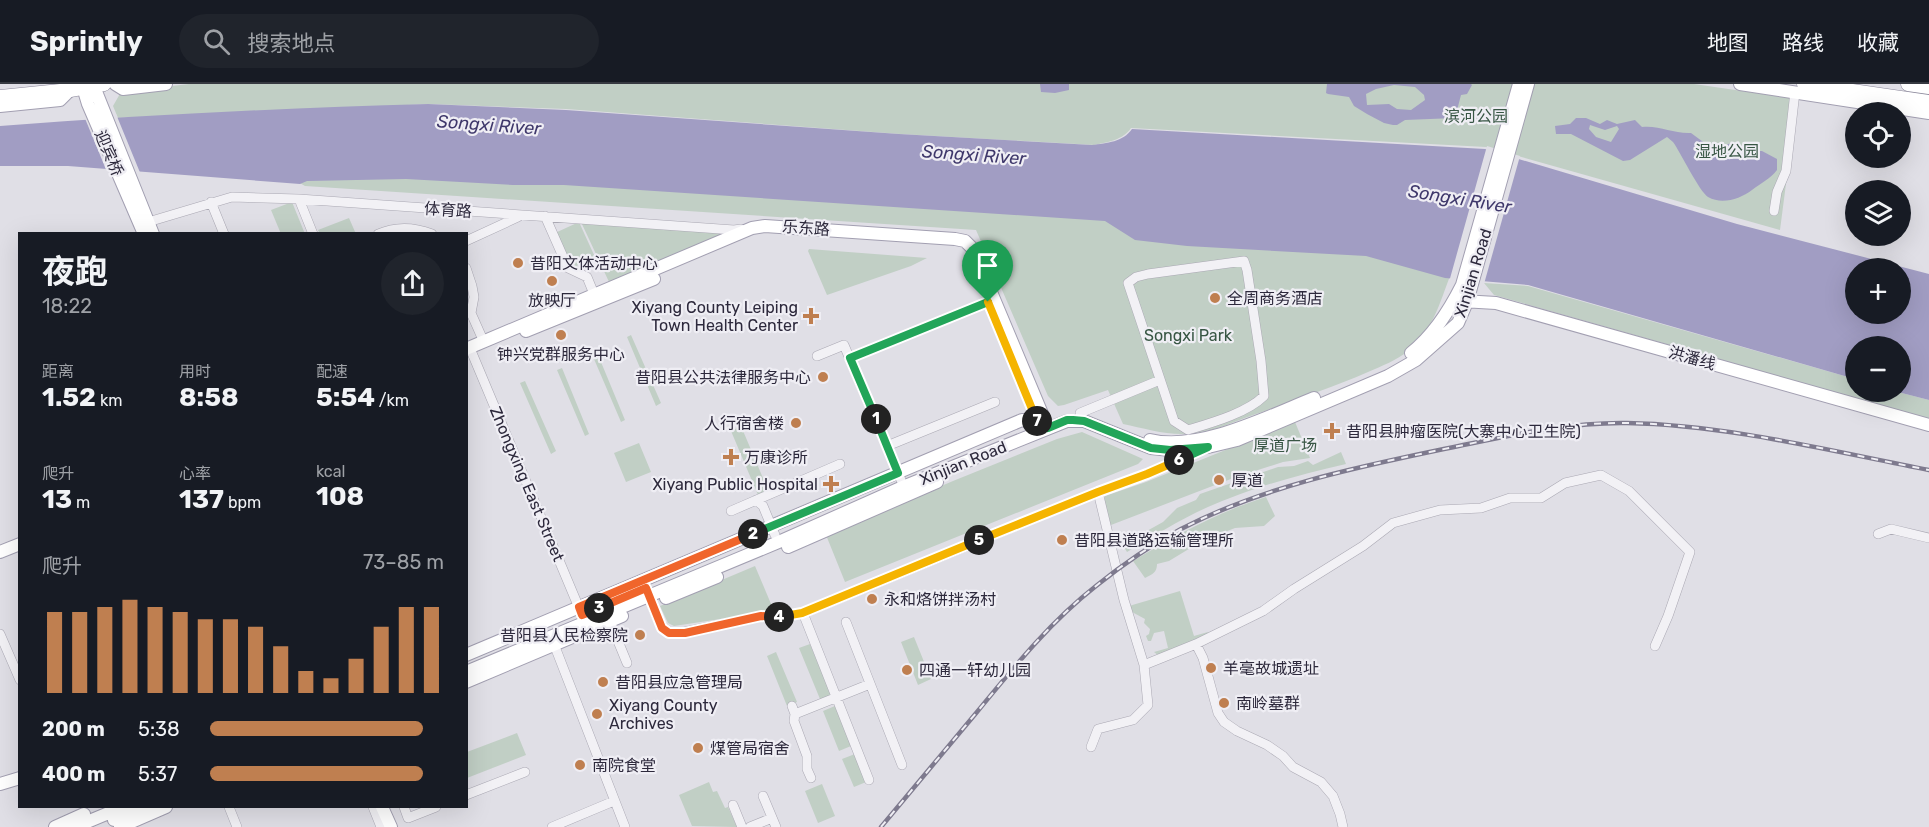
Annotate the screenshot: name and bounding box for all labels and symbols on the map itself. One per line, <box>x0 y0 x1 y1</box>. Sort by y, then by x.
park label: 滨河公园 <box>1444 107 1508 126</box>
water label: Songxi River <box>436 110 543 140</box>
street label: 迎宾桥 <box>91 127 127 179</box>
water label: Songxi River <box>921 140 1028 170</box>
park label: 湿地公园 <box>1695 142 1759 161</box>
water label: Songxi River <box>1407 180 1514 218</box>
street label: 体育路 <box>423 199 473 221</box>
street label: 乐东路 <box>781 217 831 239</box>
street label: Xinjian Road <box>1450 226 1496 320</box>
pin <box>962 240 1013 302</box>
place label: 昔阳文体活动中心 <box>530 254 658 273</box>
marker: 昔阳文体活动中心 <box>511 256 525 270</box>
marker: 放映厅 <box>545 274 559 288</box>
place label: 全周商务酒店 <box>1227 289 1323 308</box>
place label: 放映厅 <box>528 291 576 310</box>
marker: 全周商务酒店 <box>1208 291 1222 305</box>
place label: Xiyang County Leiping Town Health Center <box>632 298 798 335</box>
marker: Xiyang County Leiping Town Health Center <box>802 307 820 325</box>
park label: Songxi Park <box>1144 326 1233 345</box>
marker: 钟兴党群服务中心 <box>554 328 568 342</box>
street label: 洪潘线 <box>1666 342 1718 374</box>
place label: 钟兴党群服务中心 <box>497 345 625 364</box>
place label: 昔阳县公共法律服务中心 <box>635 368 811 387</box>
marker: 昔阳县公共法律服务中心 <box>816 370 830 384</box>
street label: Zhongxing East Street <box>486 404 568 564</box>
pin: 1 <box>861 404 891 434</box>
pin: 7 <box>1022 406 1052 436</box>
place label: 人行宿舍楼 <box>704 414 784 433</box>
marker: 人行宿舍楼 <box>789 416 803 430</box>
marker: 昔阳县肿瘤医院(大寨中心卫生院) <box>1323 422 1341 440</box>
place label: 昔阳县肿瘤医院(大寨中心卫生院) <box>1346 422 1581 441</box>
park label: 厚道广场 <box>1253 436 1317 455</box>
street label: Xinjian Road <box>917 437 1009 489</box>
pin: 6 <box>1164 445 1194 475</box>
marker: 万康诊所 <box>722 448 740 466</box>
place label: 万康诊所 <box>744 448 808 467</box>
place label: 厚道 <box>1231 471 1263 490</box>
marker: 厚道 <box>1212 473 1226 487</box>
place label: Xiyang Public Hospital <box>652 475 818 494</box>
marker: Xiyang Public Hospital <box>822 475 840 493</box>
pin: 2 <box>738 519 768 549</box>
pin: 5 <box>964 525 994 555</box>
place label: 昔阳县道路运输管理所 <box>1074 531 1234 550</box>
marker: 昔阳县道路运输管理所 <box>1055 533 1069 547</box>
place label: 永和烙饼拌汤村 <box>884 590 996 609</box>
marker: 永和烙饼拌汤村 <box>865 592 879 606</box>
pin: 3 <box>584 593 614 623</box>
pin: 4 <box>764 602 794 632</box>
place label: 昔阳县人民检察院 <box>500 626 628 645</box>
marker: 昔阳县人民检察院 <box>633 628 647 642</box>
place label: 羊毫故城遗址 <box>1223 659 1319 678</box>
place label: 四通一轩幼儿园 <box>919 661 1031 680</box>
marker: 羊毫故城遗址 <box>1204 661 1218 675</box>
marker: 四通一轩幼儿园 <box>900 663 914 677</box>
place label: 昔阳县应急管理局 <box>615 673 743 692</box>
marker: 昔阳县应急管理局 <box>596 675 610 689</box>
place label: 南岭墓群 <box>1236 694 1300 713</box>
place label: Xiyang County Archives <box>609 696 718 733</box>
marker: 南岭墓群 <box>1217 696 1231 710</box>
marker: Xiyang County Archives <box>590 707 604 721</box>
place label: 煤管局宿舍 <box>710 739 790 758</box>
marker: 煤管局宿舍 <box>691 741 705 755</box>
place label: 南院食堂 <box>592 756 656 775</box>
marker: 南院食堂 <box>573 758 587 772</box>

